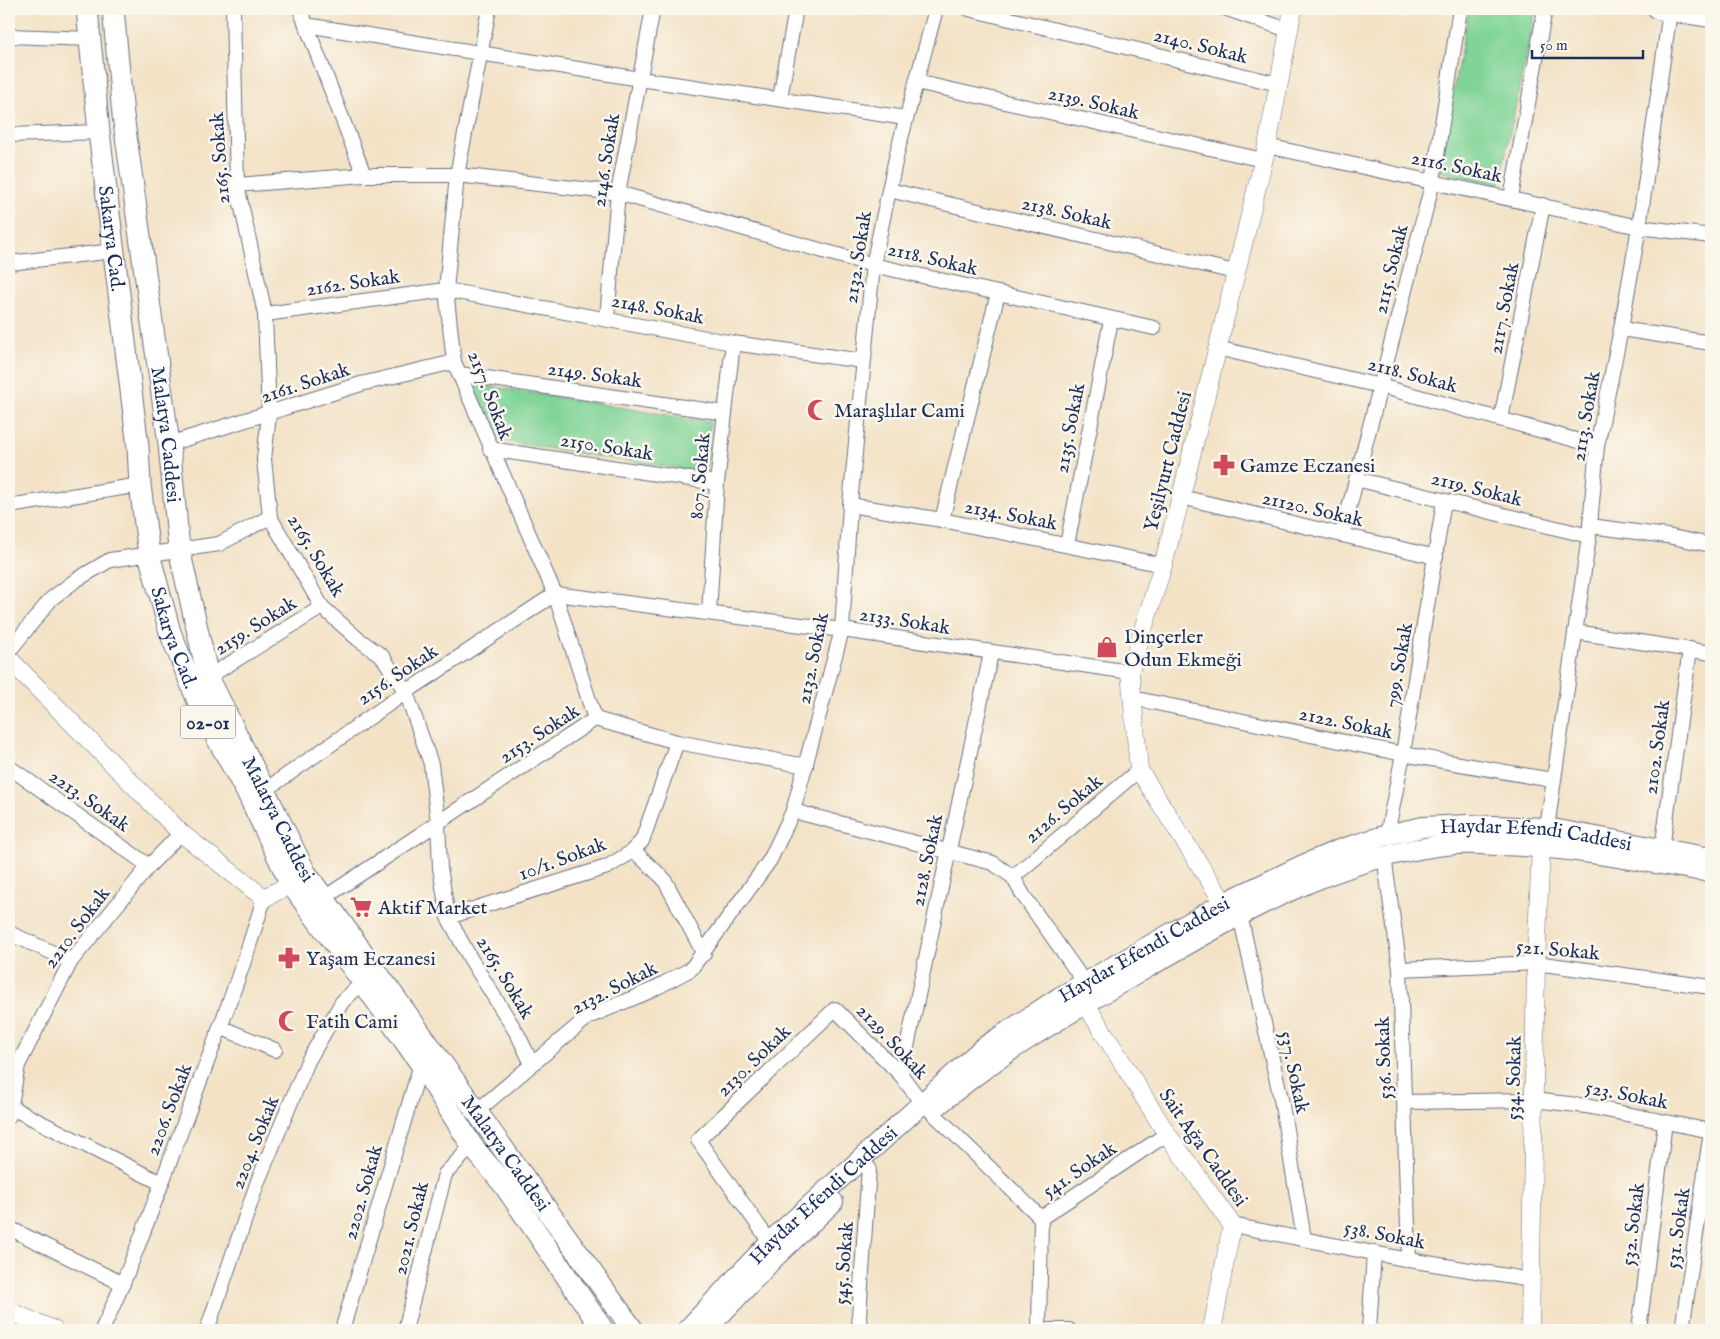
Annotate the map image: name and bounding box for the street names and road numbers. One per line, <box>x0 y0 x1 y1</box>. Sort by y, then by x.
street label: 2140. Sokak <box>1151 23 1251 70</box>
street label: 2139. Sokak <box>1046 81 1142 126</box>
street label: 2165. Sokak <box>205 111 236 205</box>
street label: 2146. Sokak <box>587 111 626 209</box>
street label: 2116. Sokak <box>1409 146 1505 189</box>
street label: Sakarya Cad. <box>92 184 130 293</box>
street label: 2138. Sokak <box>1019 191 1114 236</box>
street label: 2132. Sokak <box>839 209 878 305</box>
street label: 2115. Sokak <box>1368 222 1415 317</box>
street label: 2118. Sokak <box>885 237 980 282</box>
street label: 2117. Sokak <box>1483 260 1526 356</box>
street label: 2162. Sokak <box>305 265 402 302</box>
street label: 2148. Sokak <box>609 288 707 331</box>
street label: 2157. Sokak <box>461 348 518 444</box>
street label: 2118. Sokak <box>1365 351 1460 399</box>
street label: 2149. Sokak <box>546 356 644 395</box>
street label: 2161. Sokak <box>258 357 353 410</box>
street label: Malatya Caddesi <box>144 365 186 504</box>
street label: 2113. Sokak <box>1566 369 1607 463</box>
street label: 2135. Sokak <box>1050 381 1092 475</box>
street label: Yeşilyurt Caddesi <box>1139 389 1198 534</box>
street label: 2150. Sokak <box>559 428 655 467</box>
street label: 807. Sokak <box>684 432 717 520</box>
street label: 2119. Sokak <box>1429 466 1525 513</box>
street label: 21120. Sokak <box>1260 486 1366 533</box>
street label: 2134. Sokak <box>962 494 1060 537</box>
street label: 2165. Sokak <box>281 510 350 602</box>
street label: Sakarya Cad. <box>144 584 203 693</box>
street label: 2159. Sokak <box>210 591 302 661</box>
street label: 2133. Sokak <box>858 602 952 641</box>
street label: 2132. Sokak <box>792 610 835 707</box>
street label: 799. Sokak <box>1380 620 1419 710</box>
street label: 2156. Sokak <box>353 639 443 711</box>
street label: 2102. Sokak <box>1638 698 1677 796</box>
street label: 2153. Sokak <box>495 699 585 770</box>
street label: 2122. Sokak <box>1296 701 1395 746</box>
road number: 02-01 <box>180 706 236 739</box>
street label: Malatya Caddesi <box>236 753 319 888</box>
street label: 2213. Sokak <box>44 764 135 838</box>
street label: 2126. Sokak <box>1020 769 1108 849</box>
street label: 2128. Sokak <box>905 812 949 909</box>
street label: Haydar Efendi Caddesi <box>1440 814 1634 857</box>
street label: 10/1. Sokak <box>515 832 610 887</box>
street label: 2210. Sokak <box>38 882 116 974</box>
street label: Haydar Efendi Caddesi <box>1054 891 1234 1009</box>
street label: 2165. Sokak <box>470 932 539 1024</box>
street label: 521. Sokak <box>1515 934 1601 967</box>
street label: 2132. Sokak <box>567 956 662 1021</box>
street label: 2129. Sokak <box>850 999 934 1085</box>
street label: 536. Sokak <box>1371 1016 1398 1100</box>
street label: 2130. Sokak <box>712 1019 797 1103</box>
street label: 537. Sokak <box>1273 1029 1315 1116</box>
street label: 534. Sokak <box>1501 1035 1528 1121</box>
street label: 2206. Sokak <box>140 1060 198 1159</box>
street label: 523. Sokak <box>1583 1075 1670 1116</box>
street label: Sait Ağa Caddesi <box>1153 1084 1253 1212</box>
street label: Malatya Caddesi <box>455 1091 555 1217</box>
street label: 2204. Sokak <box>225 1092 286 1193</box>
street label: Haydar Efendi Caddesi <box>744 1121 903 1270</box>
street label: 541. Sokak <box>1038 1136 1122 1204</box>
street label: 2202. Sokak <box>338 1142 389 1243</box>
street label: 2021. Sokak <box>388 1179 435 1278</box>
street label: 532. Sokak <box>1616 1181 1651 1267</box>
street label: 531. Sokak <box>1660 1186 1697 1270</box>
street label: 538. Sokak <box>1342 1215 1428 1256</box>
street label: 545. Sokak <box>829 1220 860 1306</box>

